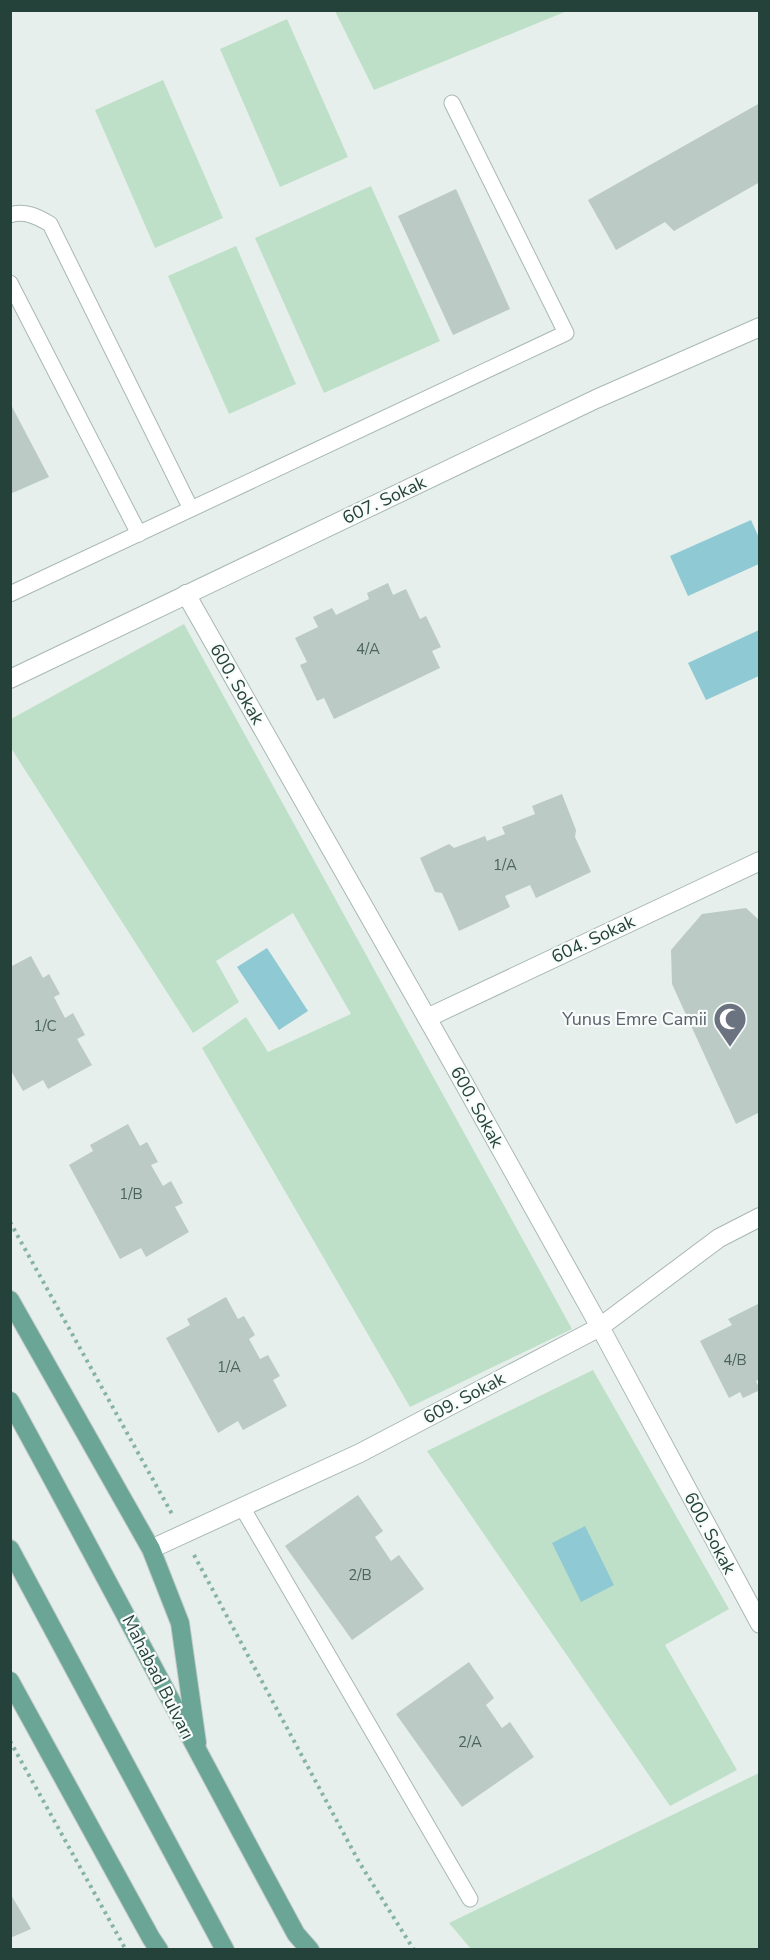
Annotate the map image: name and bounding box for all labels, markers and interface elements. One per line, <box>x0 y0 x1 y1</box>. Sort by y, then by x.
street label: 607. Sokak <box>338 470 431 530</box>
street label: 600. Sokak <box>204 639 270 730</box>
house number: 4/A <box>356 639 380 659</box>
house number: 1/A <box>493 855 517 875</box>
street label: 604. Sokak <box>547 909 640 969</box>
mosque icon: Yunus Emre Camii <box>712 1001 748 1048</box>
place label: Yunus Emre Camii <box>561 1007 707 1031</box>
house number: 1/C <box>33 1016 57 1036</box>
street label: 600. Sokak <box>445 1062 510 1153</box>
house number: 1/B <box>119 1184 143 1204</box>
house number: 4/B <box>723 1350 747 1370</box>
house number: 1/A <box>217 1357 241 1377</box>
street label: 609. Sokak <box>419 1366 510 1430</box>
street label: 600. Sokak <box>678 1488 742 1579</box>
house number: 2/B <box>348 1565 372 1585</box>
street label: Mahabad Bulvarı <box>116 1611 200 1743</box>
house number: 2/A <box>458 1732 482 1752</box>

